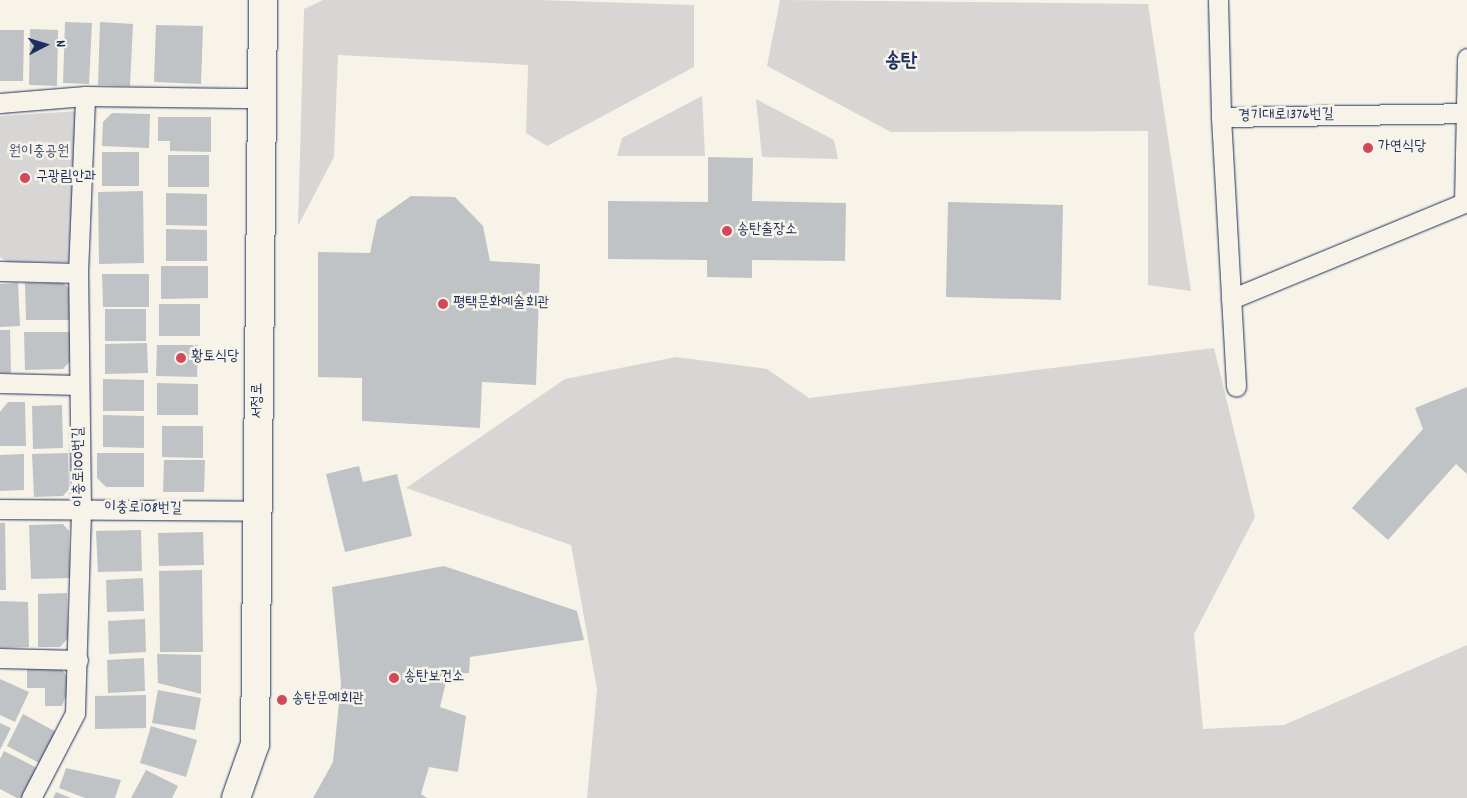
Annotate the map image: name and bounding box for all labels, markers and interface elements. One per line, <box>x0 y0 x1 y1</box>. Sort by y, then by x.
north arrow <box>20 20 70 70</box>
text: N <box>50 39 70 48</box>
district label: 송탄 <box>885 50 917 74</box>
street label: 경기대로1376번길 <box>1238 106 1334 126</box>
place label: 가연식당 <box>1378 139 1426 157</box>
marker: 가연식당 <box>1362 142 1374 154</box>
park label: 원이충공원 <box>9 144 69 162</box>
place label: 구광림안과 <box>36 169 96 187</box>
marker: 구광림안과 <box>18 171 32 185</box>
place label: 송탄출장소 <box>737 222 797 240</box>
marker: 송탄출장소 <box>721 225 733 237</box>
place label: 평택문화예술회관 <box>453 295 550 313</box>
marker: 평택문화예술회관 <box>437 298 449 310</box>
place label: 황토식당 <box>191 349 239 367</box>
marker: 황토식당 <box>175 352 187 364</box>
street label: 서정로 <box>250 383 268 419</box>
street label: 이충로100번길 <box>70 427 90 507</box>
street label: 이충로108번길 <box>104 499 182 519</box>
place label: 송탄보건소 <box>404 669 464 687</box>
marker: 송탄보건소 <box>388 672 400 684</box>
place label: 송탄문예회관 <box>292 691 364 709</box>
marker: 송탄문예회관 <box>276 694 288 706</box>

